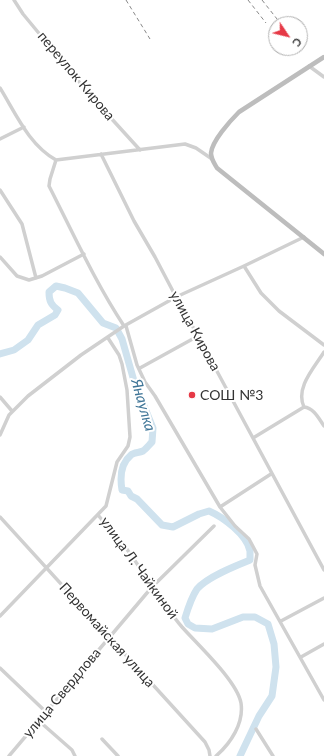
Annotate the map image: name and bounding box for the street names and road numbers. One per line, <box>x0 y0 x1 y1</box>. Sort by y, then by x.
street label: переулок Кирова <box>34 28 118 124</box>
street label: улица Кирова <box>166 288 224 374</box>
street label: улица Л. Чайкиной <box>96 514 182 622</box>
street label: Первомайская улица <box>56 579 158 691</box>
street label: улица Свердлова <box>20 645 104 741</box>

